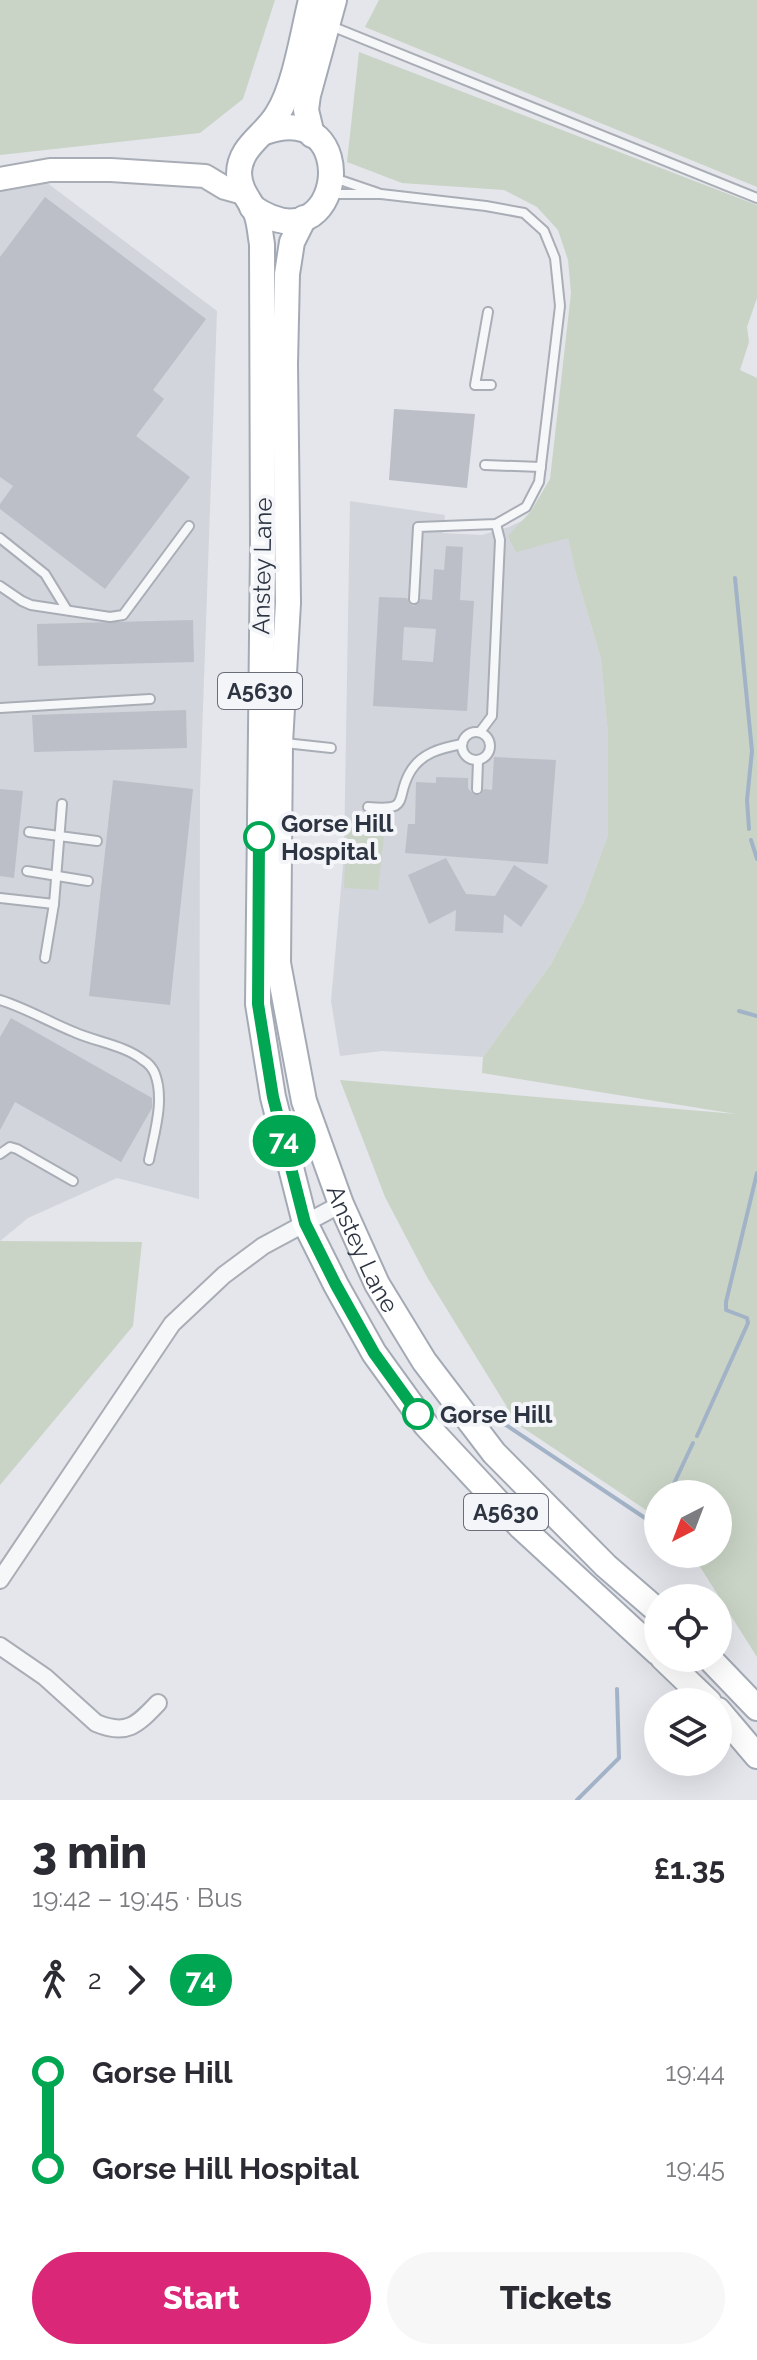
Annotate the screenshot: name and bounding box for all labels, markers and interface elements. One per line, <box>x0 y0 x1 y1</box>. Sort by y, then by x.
street label: Anstey Lane <box>246 497 278 635</box>
road number: A5630 <box>218 673 302 709</box>
place label: Gorse Hill Hospital <box>281 809 394 866</box>
marker: Gorse Hill Hospital <box>244 822 274 852</box>
line badge: 74 <box>248 1115 320 1167</box>
text: 74 <box>269 1124 299 1157</box>
street label: Anstey Lane <box>321 1181 405 1318</box>
marker: Gorse Hill <box>403 1399 433 1429</box>
place label: Gorse Hill <box>440 1400 553 1429</box>
north arrow <box>644 1480 732 1568</box>
map controls <box>644 1480 732 1776</box>
road number: A5630 <box>464 1494 548 1530</box>
button: locate <box>644 1584 732 1672</box>
button: layers <box>644 1688 732 1776</box>
text: 3 min <box>32 1827 147 1878</box>
text: £1.35 <box>654 1851 725 1886</box>
text: 19:42 – 19:45 · Bus <box>32 1883 242 1913</box>
icon: walk <box>32 1958 76 2002</box>
icon: forward <box>114 1958 158 2002</box>
text: 74 <box>186 1963 216 1996</box>
text: 2 <box>88 1965 102 1995</box>
text: Gorse Hill <box>92 2055 233 2090</box>
text: 19:44 <box>665 2057 725 2087</box>
text: Gorse Hill Hospital <box>92 2151 359 2186</box>
text: 19:45 <box>665 2153 725 2183</box>
button: Start <box>32 2252 371 2344</box>
button: Tickets <box>387 2252 725 2344</box>

